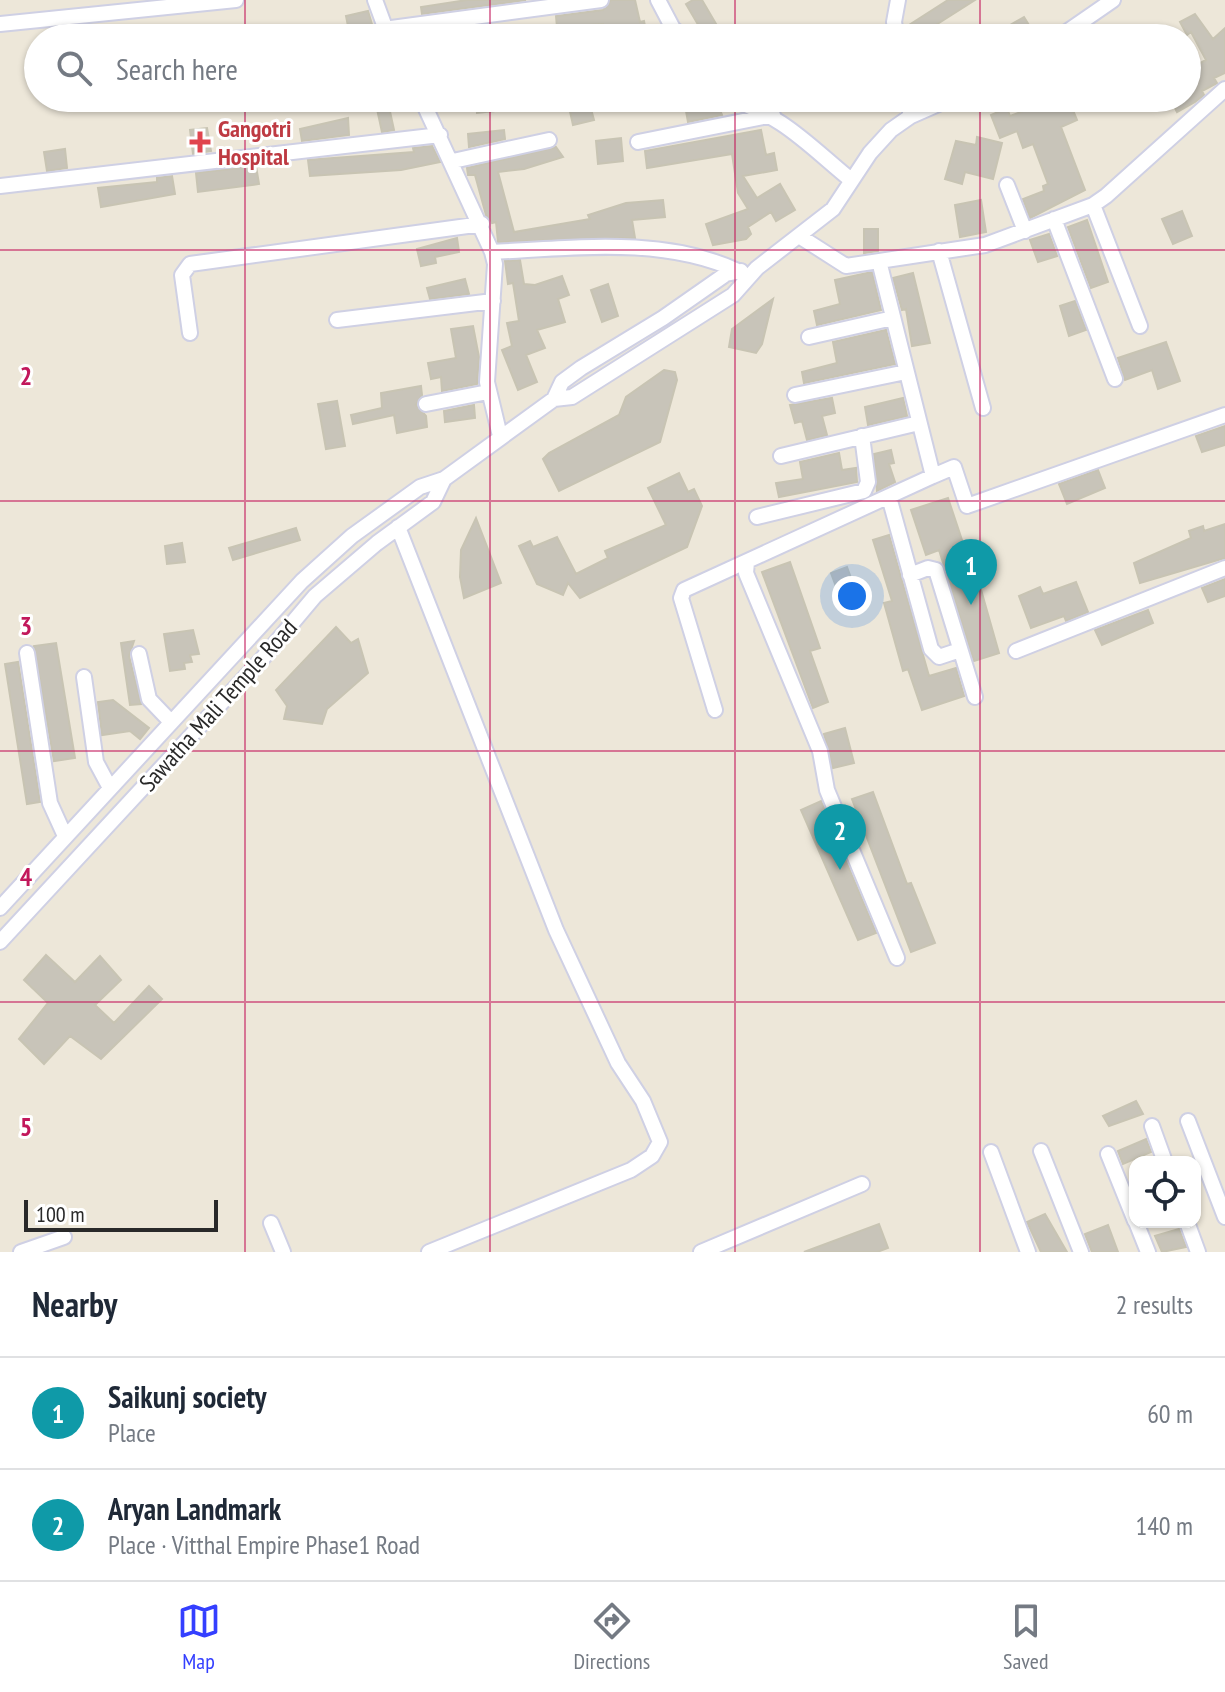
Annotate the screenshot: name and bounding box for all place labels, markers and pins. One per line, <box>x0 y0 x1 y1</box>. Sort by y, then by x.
place label: Gangotri Hospital <box>218 113 291 172</box>
marker: Gangotri Hospital <box>189 131 211 153</box>
pin: 1 <box>945 539 997 605</box>
pin: 2 <box>814 804 866 870</box>

